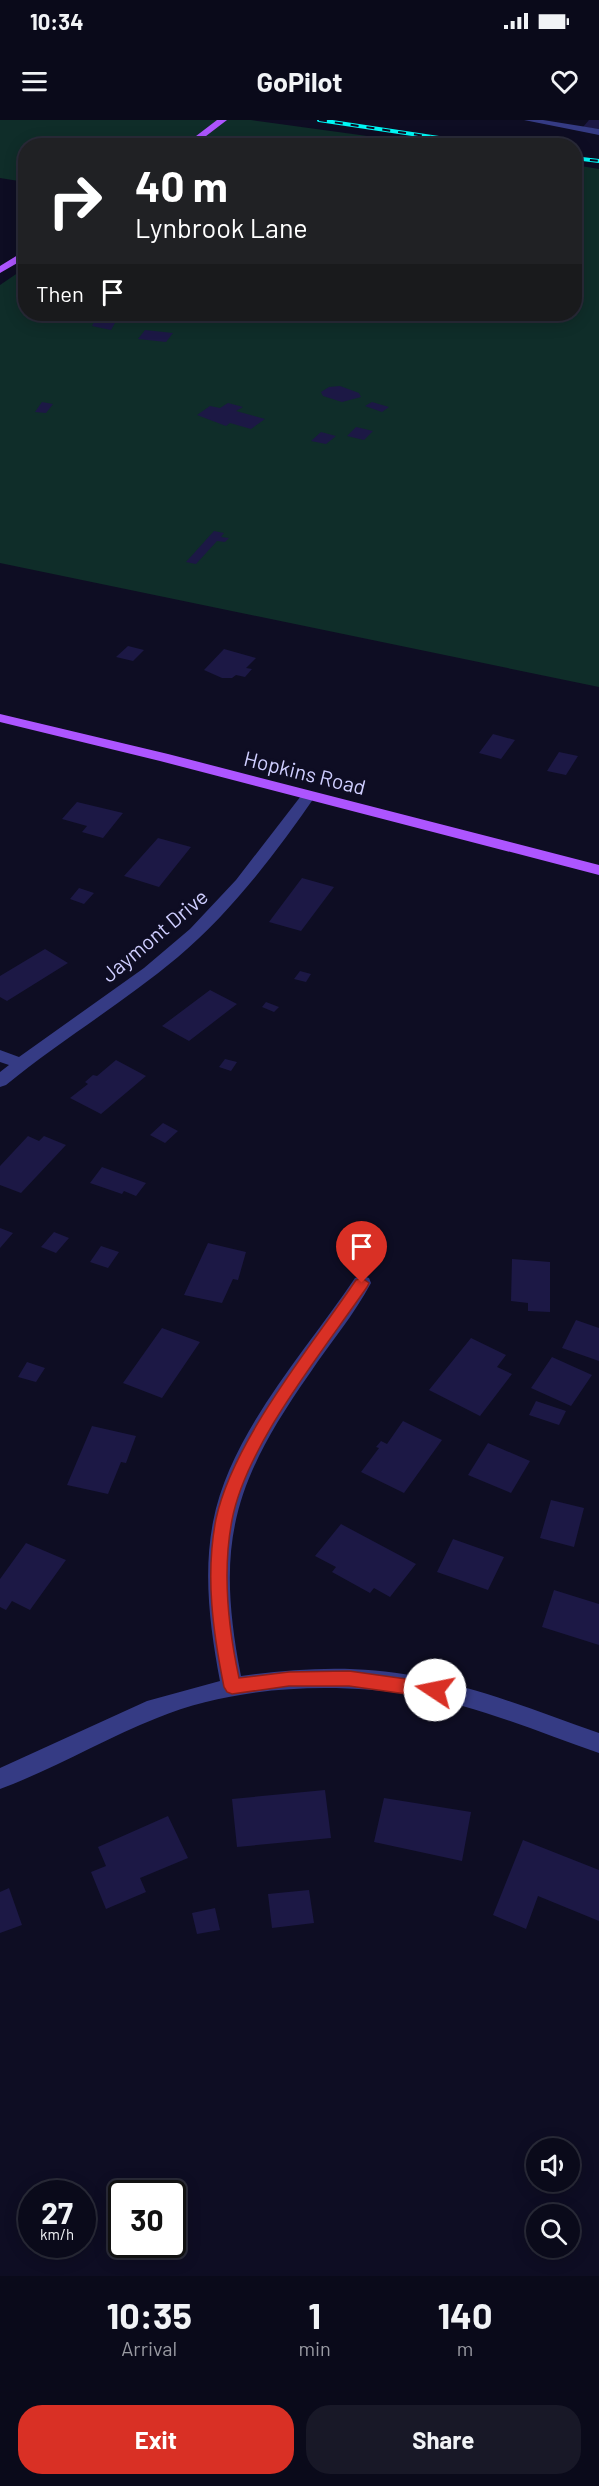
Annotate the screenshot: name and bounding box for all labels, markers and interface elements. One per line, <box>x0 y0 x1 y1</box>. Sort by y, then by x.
text: 10:34 <box>30 8 84 34</box>
icon: menu <box>18 65 51 98</box>
text: GoPilot <box>256 65 343 97</box>
icon: heart <box>548 65 581 98</box>
text: 40 m <box>135 160 228 210</box>
icon: right <box>36 162 114 240</box>
text: Lynbrook Lane <box>135 211 308 243</box>
icon: arrive <box>96 276 129 309</box>
text: Then <box>36 280 84 306</box>
street label: Hopkins Road <box>241 745 369 799</box>
street label: Jaymont Drive <box>96 883 212 987</box>
pin <box>336 1221 387 1283</box>
icon: arrive <box>345 1230 378 1263</box>
position arrow <box>403 1658 467 1722</box>
map controls <box>526 2138 580 2258</box>
button: sound <box>526 2138 580 2192</box>
speed limit sign: 30 <box>108 2180 186 2258</box>
text: 27 <box>41 2194 73 2230</box>
button: search <box>526 2204 580 2258</box>
text: km/h <box>40 2225 74 2243</box>
text: 10:35 <box>107 2293 192 2336</box>
text: 1 <box>308 2293 321 2336</box>
text: 140 <box>437 2293 492 2336</box>
text: Arrival <box>121 2336 177 2360</box>
text: min <box>298 2336 331 2360</box>
text: m <box>457 2336 473 2360</box>
button: Exit <box>18 2405 294 2474</box>
button: Share <box>306 2405 581 2474</box>

